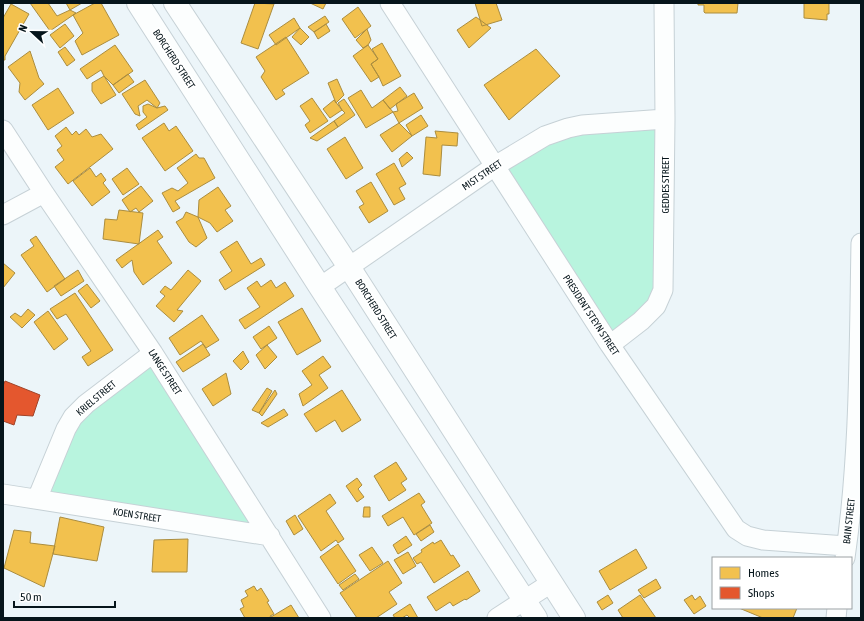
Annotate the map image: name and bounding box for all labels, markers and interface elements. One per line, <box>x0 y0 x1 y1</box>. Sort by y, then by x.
north arrow <box>12 12 52 52</box>
text: N <box>16 23 30 34</box>
street label: BORCHERD STREET <box>151 27 198 91</box>
street label: GEDDES STREET <box>660 156 671 214</box>
street label: MIST STREET <box>460 157 505 192</box>
street label: PRESIDENT STEYN STREET <box>561 273 621 358</box>
street label: BORCHERD STREET <box>353 277 399 341</box>
street label: LANGE STREET <box>146 347 184 397</box>
street label: KRIEL STREET <box>74 378 119 418</box>
street label: BAIN STREET <box>841 497 857 544</box>
street label: KOEN STREET <box>112 506 162 524</box>
legend <box>712 557 852 609</box>
text: Homes <box>748 566 779 580</box>
scale bar <box>14 583 115 609</box>
text: Shops <box>748 586 774 600</box>
text: 50 m <box>20 590 42 604</box>

